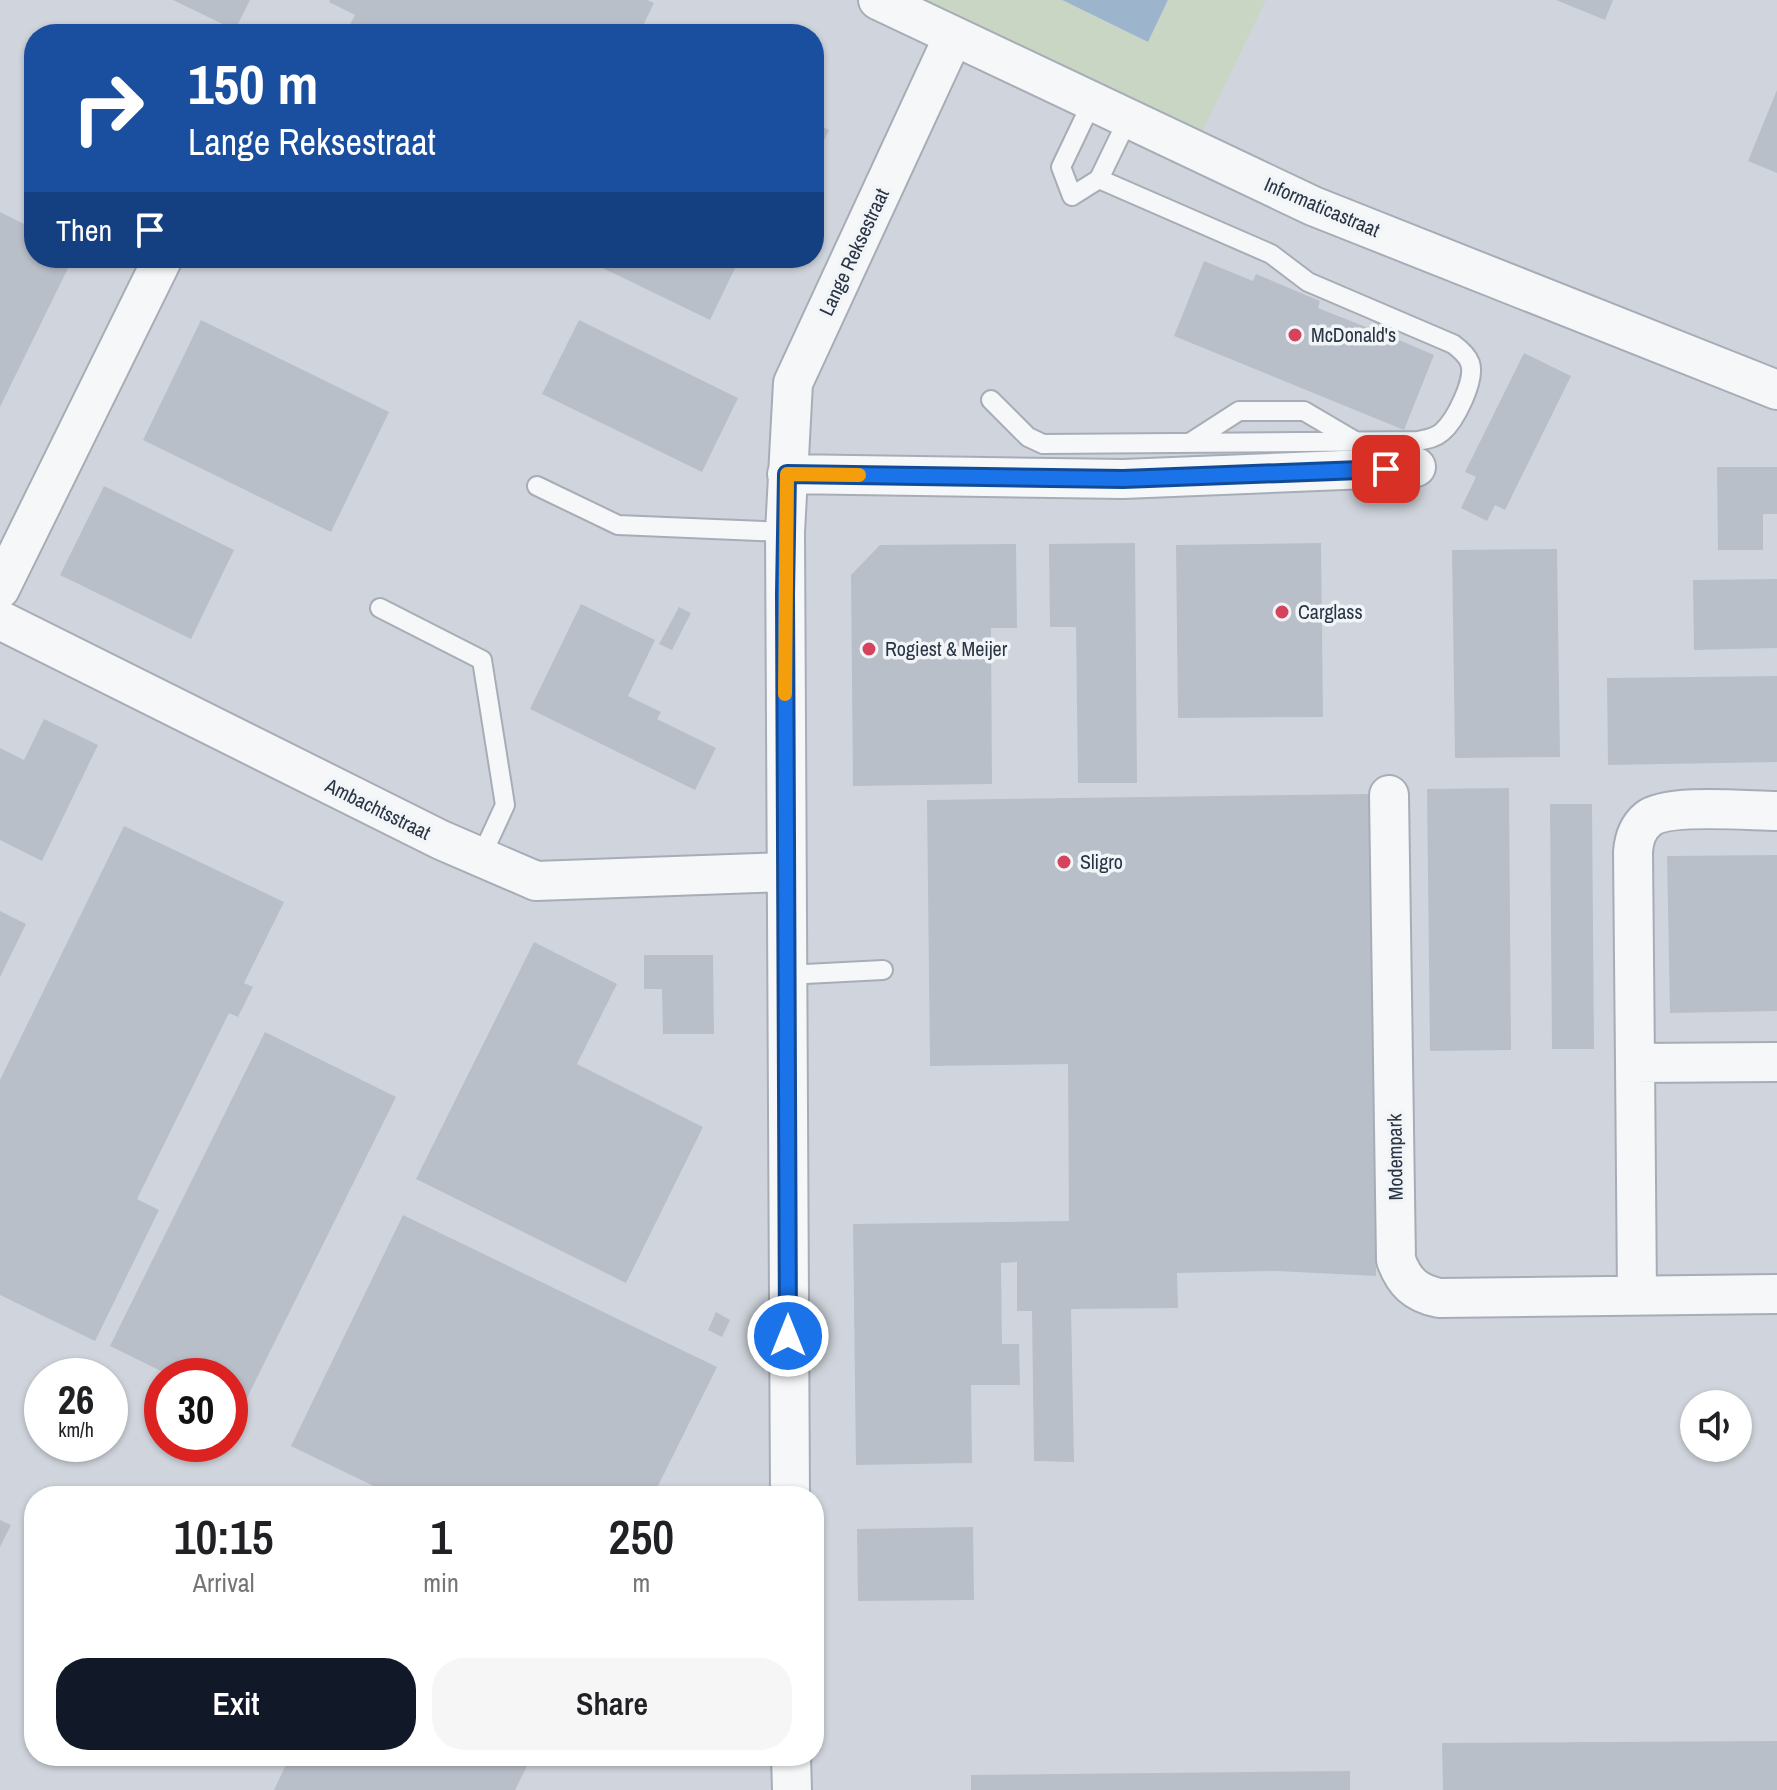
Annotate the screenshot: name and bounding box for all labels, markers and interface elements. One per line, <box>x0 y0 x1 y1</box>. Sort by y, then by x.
text: 150 m <box>188 46 318 121</box>
icon: right <box>56 56 160 160</box>
text: Lange Reksestraat <box>188 118 436 166</box>
street label: Informaticastraat <box>1260 170 1385 243</box>
street label: Lange Reksestraat <box>812 183 895 320</box>
icon: arrive <box>128 208 172 252</box>
text: Then <box>56 210 112 250</box>
place label: McDonald's <box>1311 321 1396 348</box>
marker: McDonald's <box>1286 326 1304 344</box>
pin <box>1352 435 1420 503</box>
icon: arrive <box>1364 447 1408 491</box>
place label: Carglass <box>1298 598 1363 625</box>
marker: Carglass <box>1273 603 1291 621</box>
place label: Rogiest & Meijer <box>885 635 1008 662</box>
marker: Rogiest & Meijer <box>860 640 878 658</box>
street label: Ambachtsstraat <box>320 771 436 846</box>
place label: Sligro <box>1080 848 1123 875</box>
marker: Sligro <box>1055 853 1073 871</box>
street label: Modempark <box>1380 1113 1409 1201</box>
position arrow <box>746 1294 830 1378</box>
speed limit sign: 30 <box>144 1358 248 1462</box>
text: 26 <box>58 1373 94 1426</box>
map controls <box>1680 1390 1752 1462</box>
button: sound <box>1680 1390 1752 1462</box>
text: km/h <box>58 1416 94 1443</box>
text: 10:15 <box>174 1504 274 1569</box>
text: 1 <box>430 1504 452 1569</box>
text: 250 <box>609 1504 674 1569</box>
text: Arrival <box>193 1565 254 1600</box>
text: min <box>423 1565 459 1600</box>
text: m <box>633 1565 650 1600</box>
button: Exit <box>56 1658 416 1750</box>
button: Share <box>432 1658 792 1750</box>

